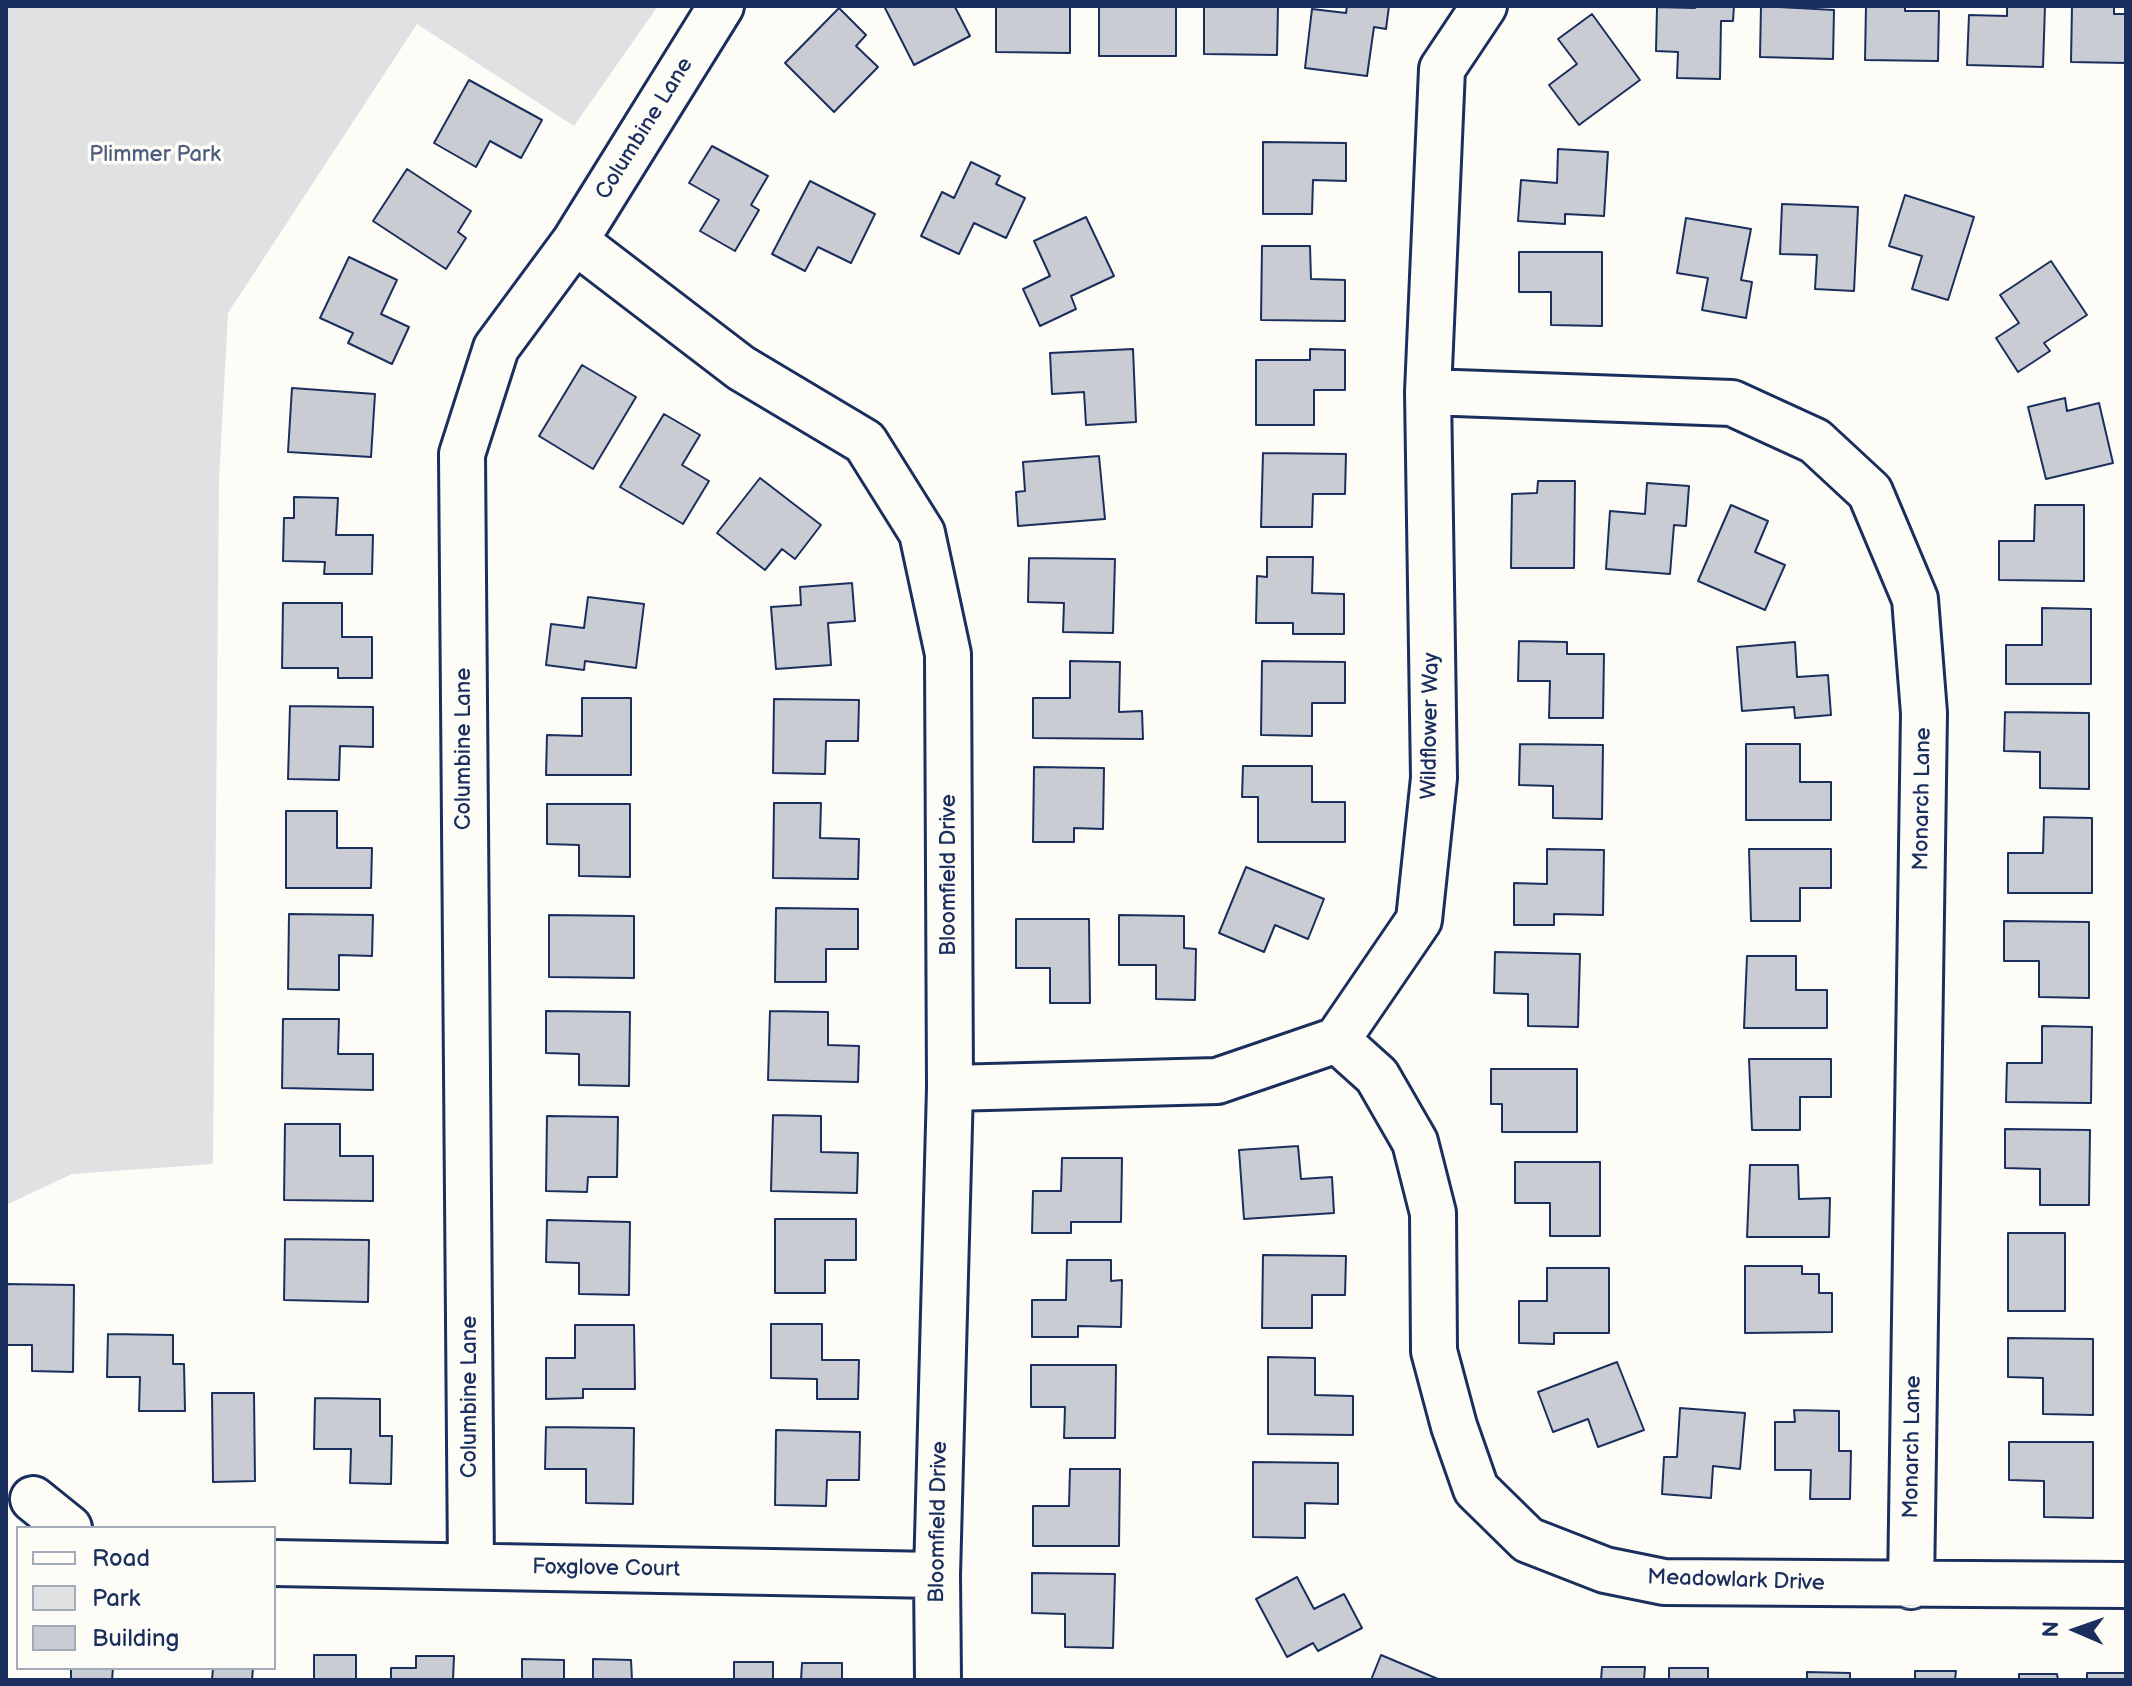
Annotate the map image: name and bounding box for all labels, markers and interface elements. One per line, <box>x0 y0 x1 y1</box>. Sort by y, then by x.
street label: Columbine Lane <box>591 53 699 205</box>
park label: Plimmer Park <box>89 142 221 168</box>
street label: Wildflower Way <box>1417 652 1445 800</box>
street label: Columbine Lane <box>451 668 477 830</box>
street label: Monarch Lane <box>1909 727 1937 871</box>
street label: Bloomfield Drive <box>936 794 962 956</box>
street label: Columbine Lane <box>457 1316 483 1478</box>
street label: Monarch Lane <box>1899 1375 1927 1519</box>
street label: Bloomfield Drive <box>924 1441 954 1603</box>
legend <box>16 1526 276 1670</box>
text: Road <box>92 1544 150 1573</box>
street label: Foxglove Court <box>532 1555 680 1583</box>
street label: Meadowlark Drive <box>1647 1565 1825 1597</box>
text: Park <box>92 1584 140 1613</box>
north arrow <box>2036 1590 2116 1670</box>
text: N <box>2038 1620 2065 1638</box>
text: Building <box>92 1624 179 1653</box>

